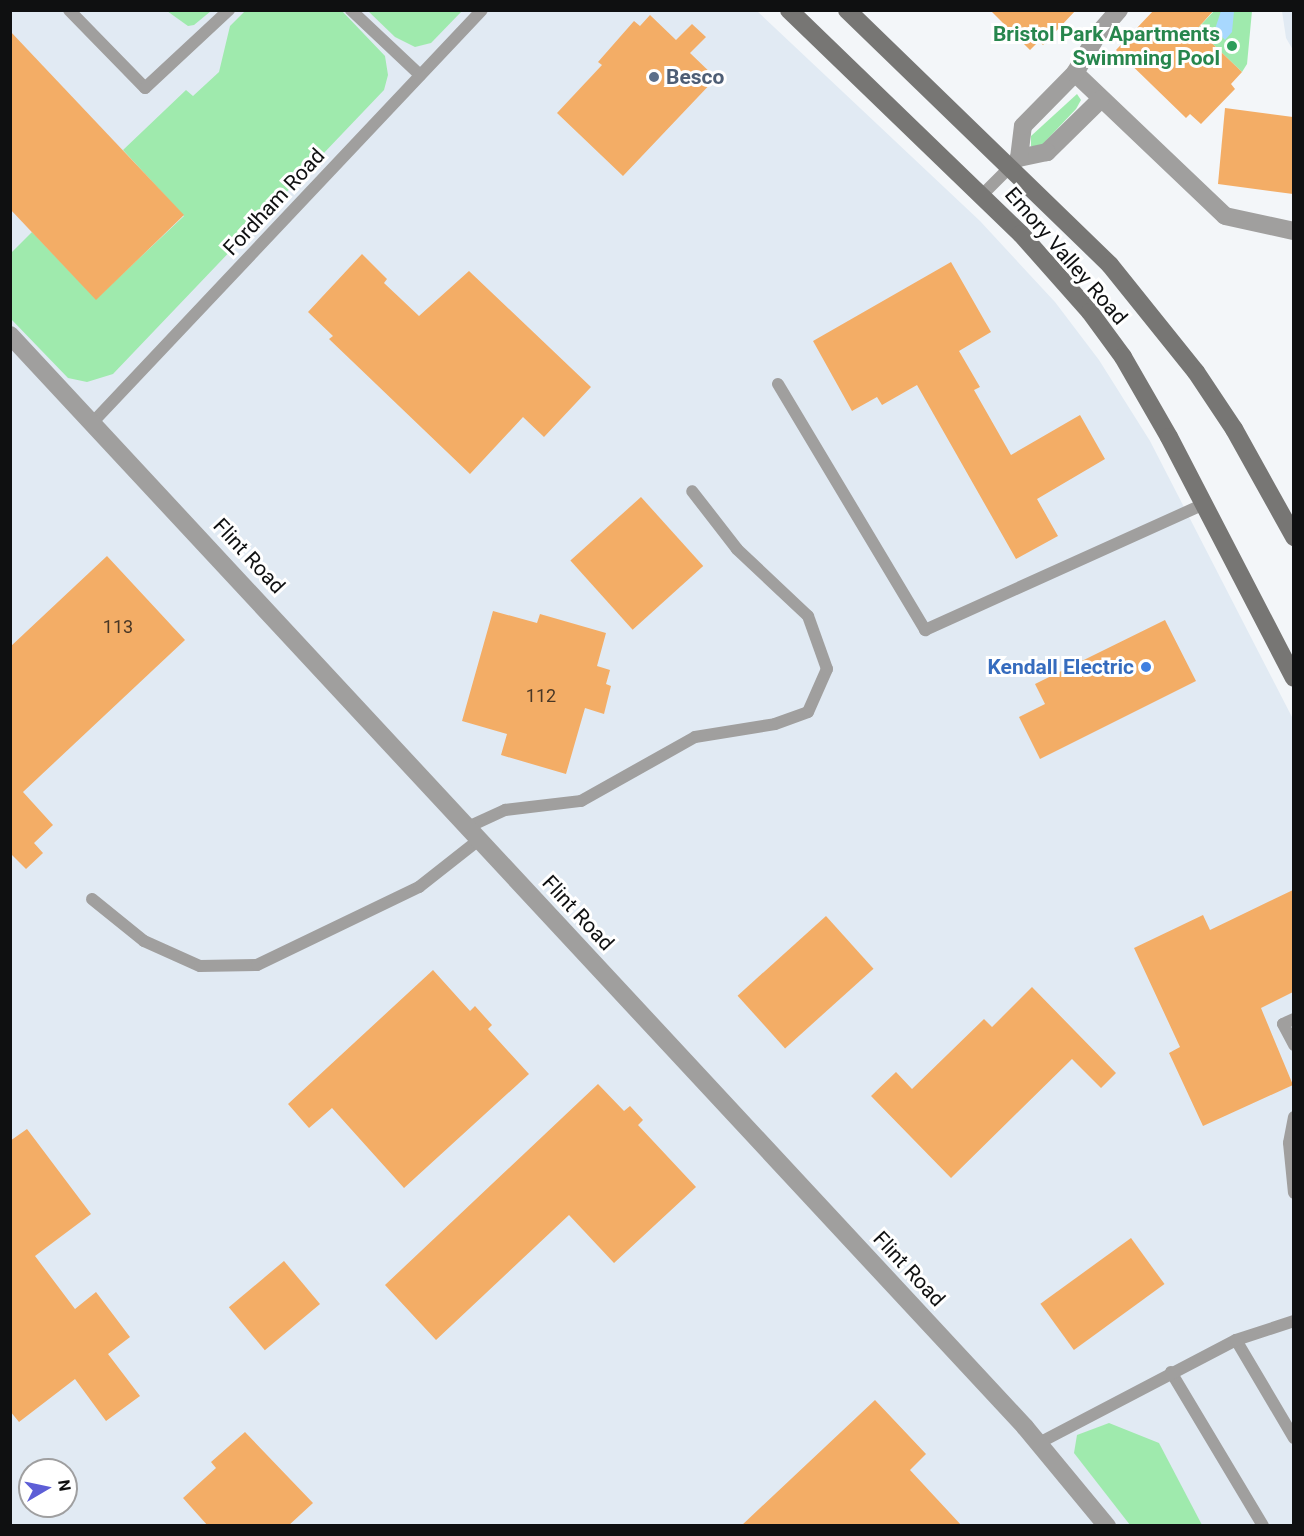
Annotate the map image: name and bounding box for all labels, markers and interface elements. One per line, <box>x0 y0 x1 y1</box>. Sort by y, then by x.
place label: Bristol Park Apartments Swimming Pool <box>993 21 1220 71</box>
marker: Bristol Park Apartments Swimming Pool <box>1225 39 1239 53</box>
place label: Besco <box>666 64 724 90</box>
marker: Besco <box>647 70 661 84</box>
street label: Fordham Road <box>218 143 330 261</box>
street label: Emory Valley Road <box>1000 182 1132 330</box>
street label: Flint Road <box>208 513 290 599</box>
house number: 113 <box>103 616 133 638</box>
place label: Kendall Electric <box>987 654 1134 680</box>
marker: Kendall Electric <box>1139 660 1153 674</box>
house number: 112 <box>526 685 556 707</box>
street label: Flint Road <box>537 870 619 956</box>
street label: Flint Road <box>868 1226 950 1312</box>
north arrow <box>18 1458 78 1518</box>
text: N <box>54 1478 75 1492</box>

